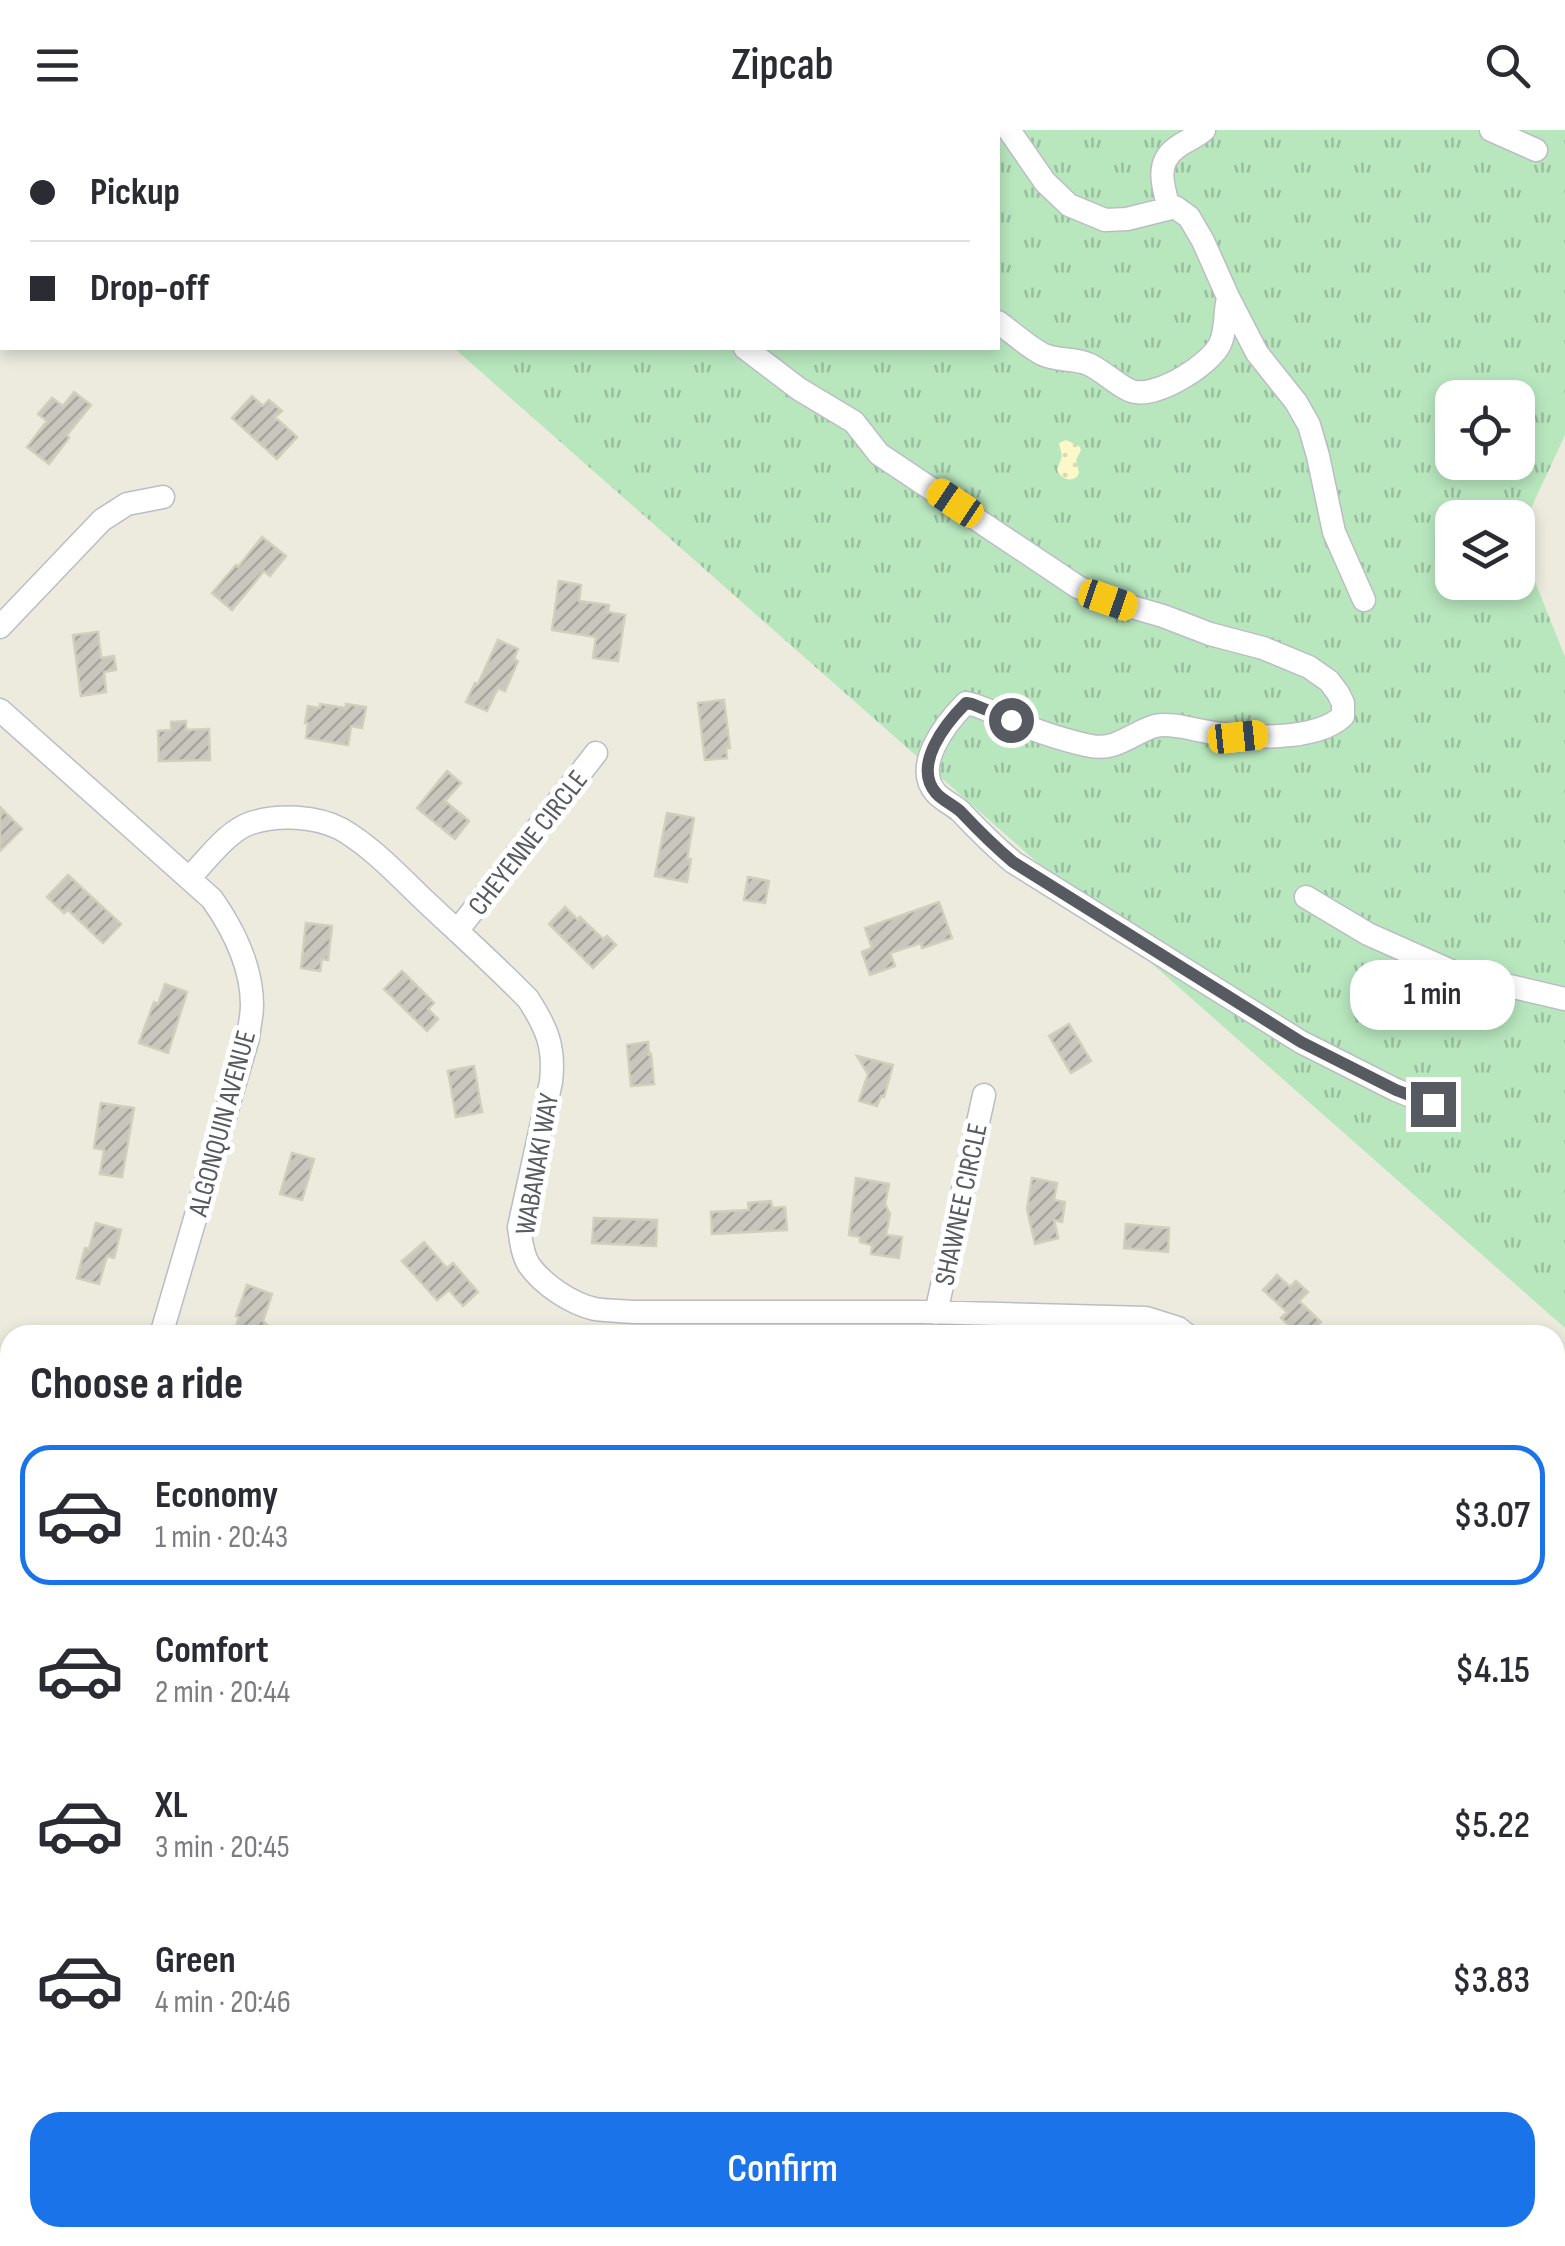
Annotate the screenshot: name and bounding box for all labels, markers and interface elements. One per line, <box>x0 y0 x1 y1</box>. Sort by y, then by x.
icon: menu <box>30 38 85 93</box>
text: Zipcab <box>731 38 834 93</box>
icon: search <box>1480 38 1535 93</box>
text: Pickup <box>90 170 180 215</box>
text: Drop-off <box>90 266 209 311</box>
map controls <box>1435 380 1535 600</box>
button: locate <box>1435 380 1535 480</box>
car <box>922 474 988 532</box>
button: layers <box>1435 500 1535 600</box>
car <box>1075 576 1141 624</box>
route start <box>989 698 1034 743</box>
car <box>1207 719 1269 755</box>
street label: CHEYENNE CIRCLE <box>461 764 595 922</box>
callout: 1 min <box>1350 959 1516 1029</box>
text: 1 min <box>1403 975 1462 1014</box>
street label: ALGONQUIN AVENUE <box>182 1027 263 1221</box>
route end <box>1411 1082 1456 1127</box>
street label: WABANAKI WAY <box>509 1091 566 1238</box>
street label: SHAWNEE CIRCLE <box>928 1120 995 1288</box>
text: Choose a ride <box>30 1357 243 1412</box>
icon: car <box>35 1470 125 1560</box>
text: Economy <box>155 1473 278 1518</box>
text: $3.07 <box>1454 1493 1530 1538</box>
text: 1 min · 20:43 <box>155 1518 288 1557</box>
icon: car <box>35 1625 125 1715</box>
text: Comfort <box>155 1628 269 1673</box>
text: $4.15 <box>1455 1648 1530 1693</box>
text: 2 min · 20:44 <box>155 1673 290 1712</box>
icon: car <box>35 1780 125 1870</box>
text: XL <box>155 1783 188 1828</box>
text: $5.22 <box>1453 1803 1530 1848</box>
text: 3 min · 20:45 <box>155 1828 290 1867</box>
icon: car <box>35 1935 125 2025</box>
text: Green <box>155 1938 236 1983</box>
text: $3.83 <box>1452 1958 1530 2003</box>
text: 4 min · 20:46 <box>155 1983 291 2022</box>
button: Confirm <box>30 2112 1535 2227</box>

